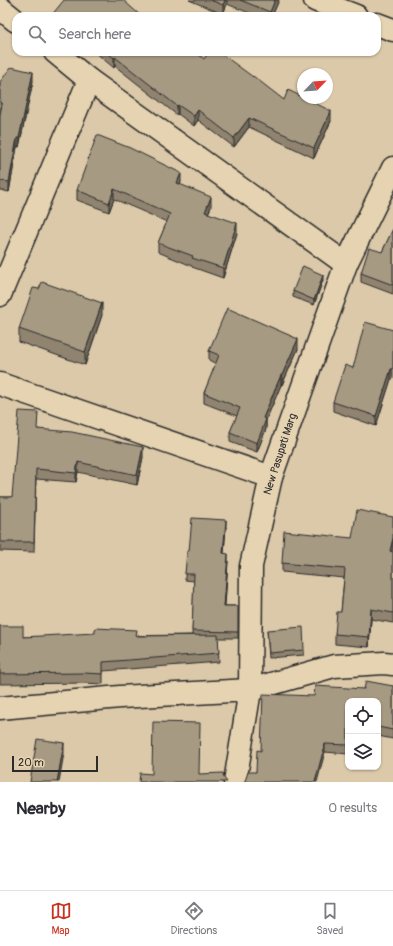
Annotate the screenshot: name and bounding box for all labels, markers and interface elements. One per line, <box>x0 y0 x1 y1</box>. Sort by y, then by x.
search box <box>12 12 381 56</box>
icon: search <box>26 23 48 45</box>
text: Search here <box>58 25 131 44</box>
north arrow <box>297 68 333 104</box>
street label: New Pasupati Marg <box>261 411 299 496</box>
map controls <box>345 698 381 770</box>
button: locate <box>345 698 381 734</box>
button: layers <box>345 734 381 770</box>
scale bar <box>12 754 98 773</box>
text: 20 m <box>18 756 44 769</box>
text: Nearby <box>16 798 65 819</box>
text: 0 results <box>328 800 377 816</box>
tab: Map <box>50 900 72 937</box>
tab: Directions <box>171 900 217 937</box>
tab: Saved <box>316 900 343 937</box>

